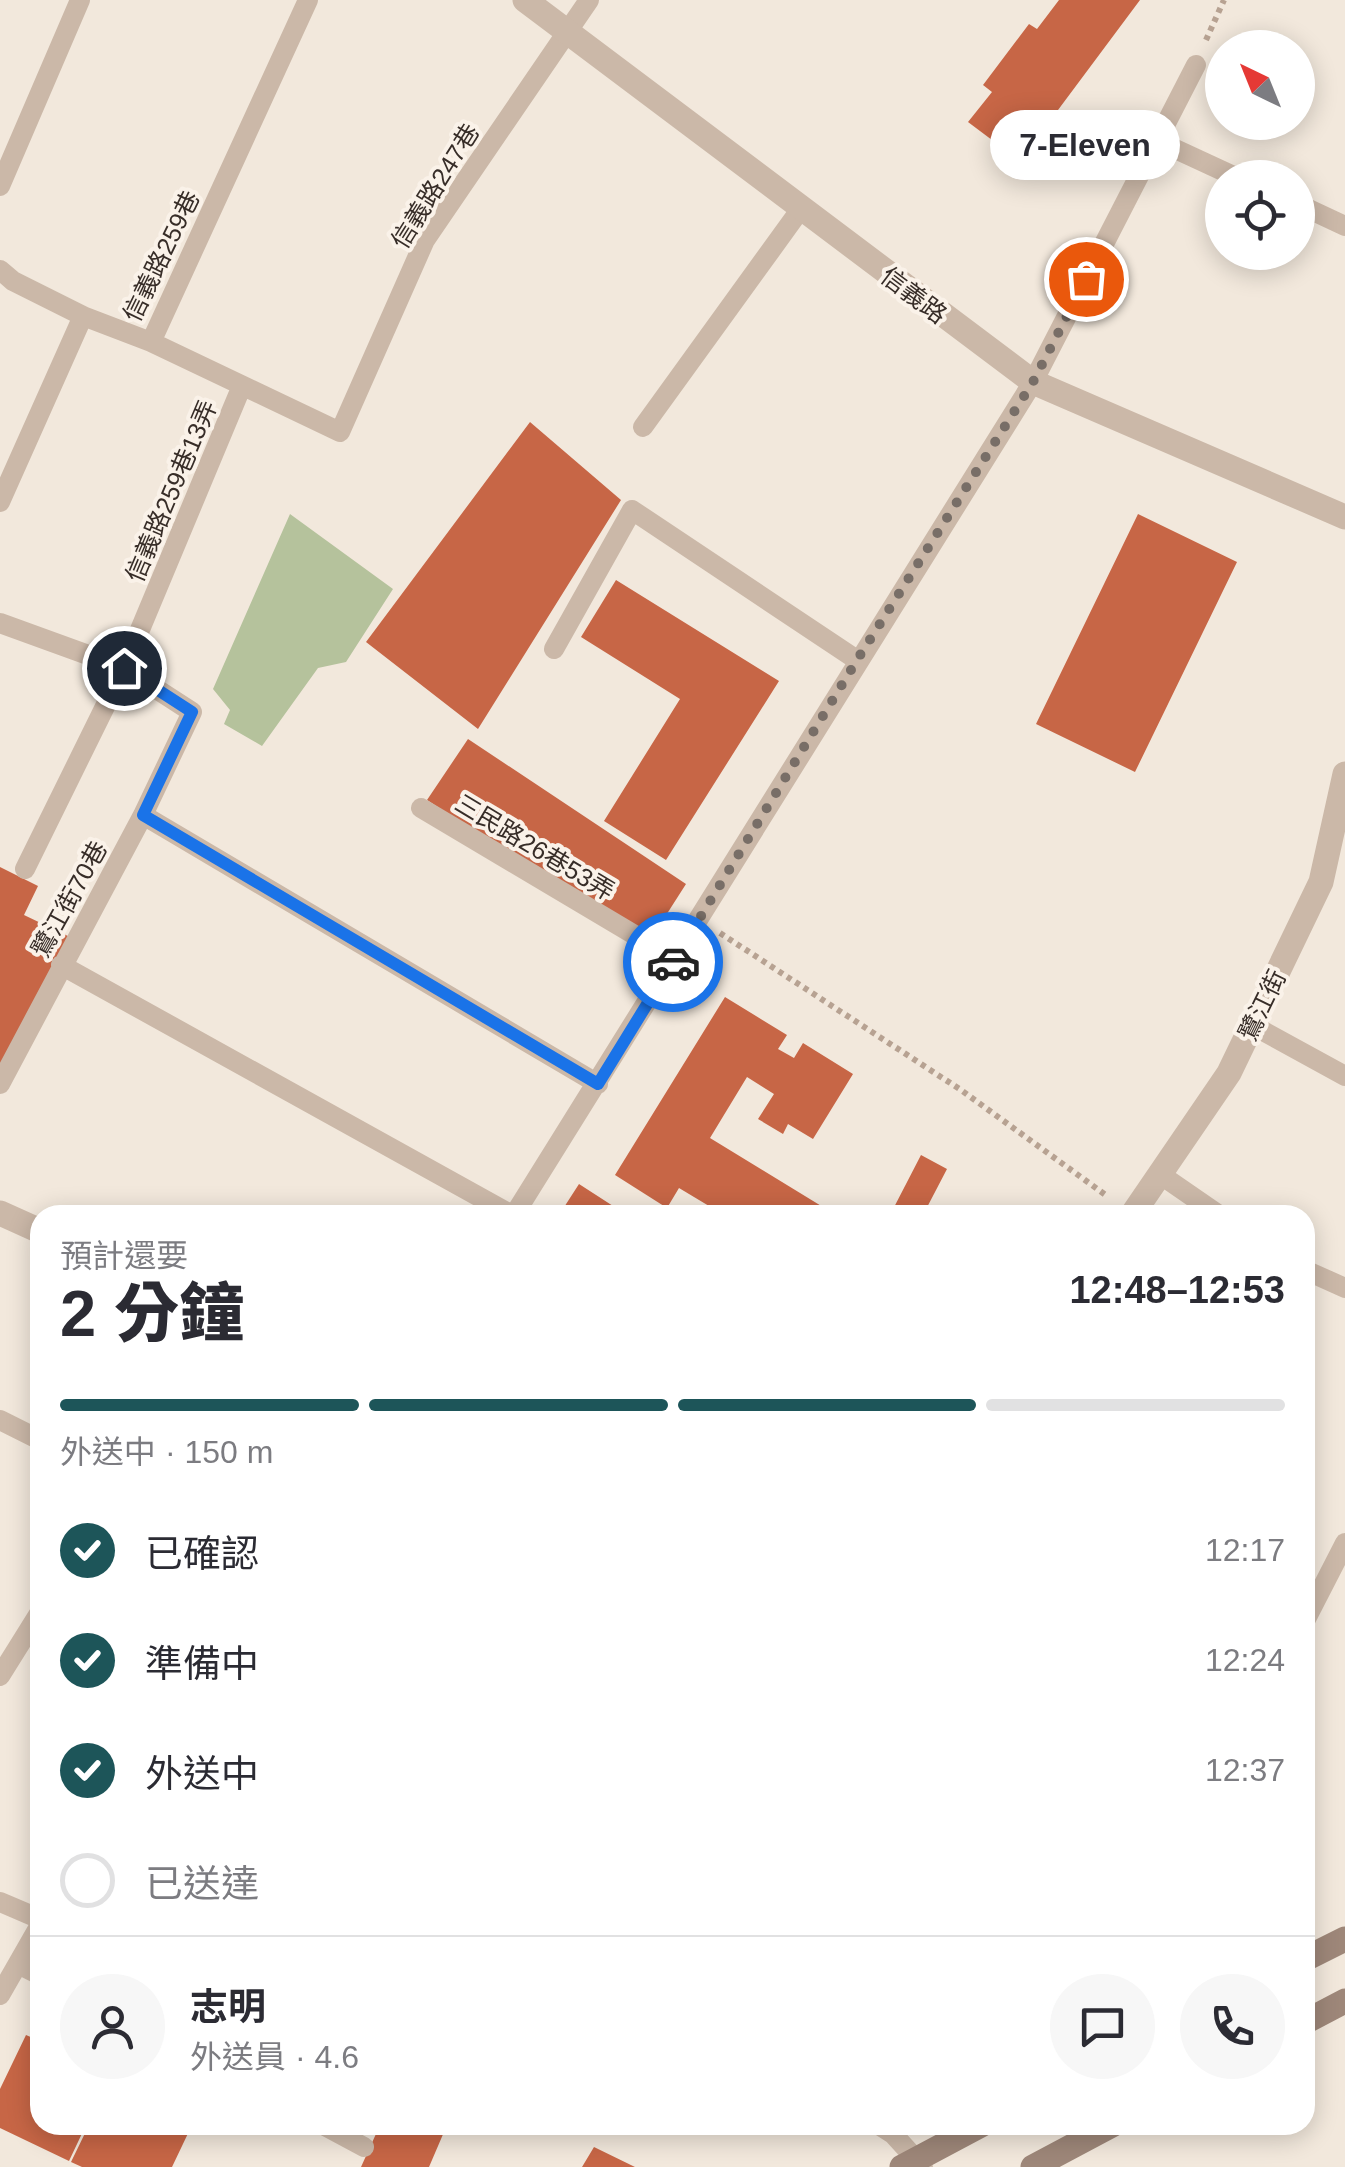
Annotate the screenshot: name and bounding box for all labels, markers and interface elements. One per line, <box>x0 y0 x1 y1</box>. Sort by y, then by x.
north arrow <box>1205 30 1315 140</box>
map controls <box>1205 30 1315 270</box>
callout: 7-Eleven <box>991 109 1181 179</box>
street label: 信義路247巷 <box>386 118 484 254</box>
text: 7-Eleven <box>1019 127 1151 163</box>
button: locate <box>1205 160 1315 270</box>
street label: 信義路259巷 <box>117 186 205 326</box>
pin <box>1044 237 1129 322</box>
icon: bag <box>1059 252 1114 307</box>
street label: 信義路 <box>876 261 952 329</box>
street label: 信義路259巷13弄 <box>120 396 222 586</box>
pin <box>82 626 167 711</box>
icon: home <box>97 641 152 696</box>
street label: 三民路26巷53弄 <box>450 788 620 906</box>
street label: 鷺江街70巷 <box>26 836 112 962</box>
courier <box>623 912 723 1012</box>
icon: car <box>646 935 701 990</box>
street label: 鷺江街 <box>1233 965 1291 1045</box>
text: 預計還要 <box>60 1238 188 1274</box>
text: 12:48–12:53 <box>1069 1269 1285 1311</box>
text: 2 分鐘 <box>60 1277 244 1350</box>
text: 外送中 · 150 m <box>60 1434 273 1470</box>
icon: check <box>60 1523 115 1578</box>
text: 12:17 <box>1205 1532 1285 1568</box>
text: 已確認 <box>145 1533 259 1575</box>
icon: check <box>60 1633 115 1688</box>
text: 12:24 <box>1205 1642 1285 1678</box>
text: 準備中 <box>145 1643 259 1685</box>
icon: check <box>60 1743 115 1798</box>
text: 12:37 <box>1205 1752 1285 1788</box>
text: 外送中 <box>145 1753 259 1795</box>
text: 已送達 <box>145 1863 259 1905</box>
button: person <box>60 1974 165 2079</box>
button: chat <box>1050 1974 1155 2079</box>
button: phone <box>1180 1974 1285 2079</box>
text: 志明 <box>190 1986 266 2028</box>
text: 外送員 · 4.6 <box>190 2039 359 2075</box>

